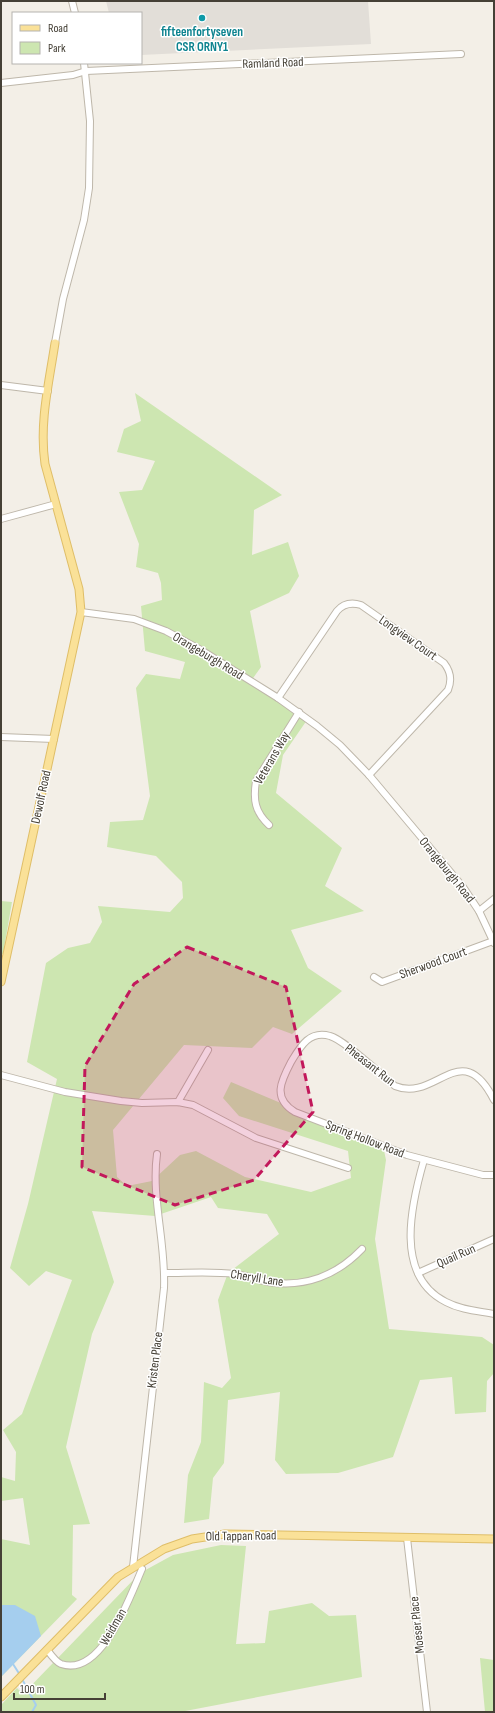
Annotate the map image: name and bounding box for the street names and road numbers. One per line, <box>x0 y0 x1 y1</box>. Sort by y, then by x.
street label: Ramland Road <box>242 54 304 72</box>
street label: Longview Court <box>376 612 440 664</box>
street label: Orangeburgh Road <box>170 629 246 683</box>
street label: Veterans Way <box>250 729 294 787</box>
street label: Dewolf Road <box>28 769 54 825</box>
street label: Orangeburgh Road <box>416 834 478 906</box>
street label: Sherwood Court <box>397 943 469 983</box>
street label: Pheasant Run <box>342 1040 398 1090</box>
street label: Spring Hollow Road <box>323 1117 407 1161</box>
street label: Quail Run <box>434 1240 478 1272</box>
street label: Cheryll Lane <box>229 1266 285 1290</box>
street label: Kristen Place <box>144 1331 166 1389</box>
street label: Old Tappan Road <box>205 1527 277 1545</box>
street label: Moeser Place <box>406 1596 428 1654</box>
street label: Weidman <box>96 1606 130 1648</box>

